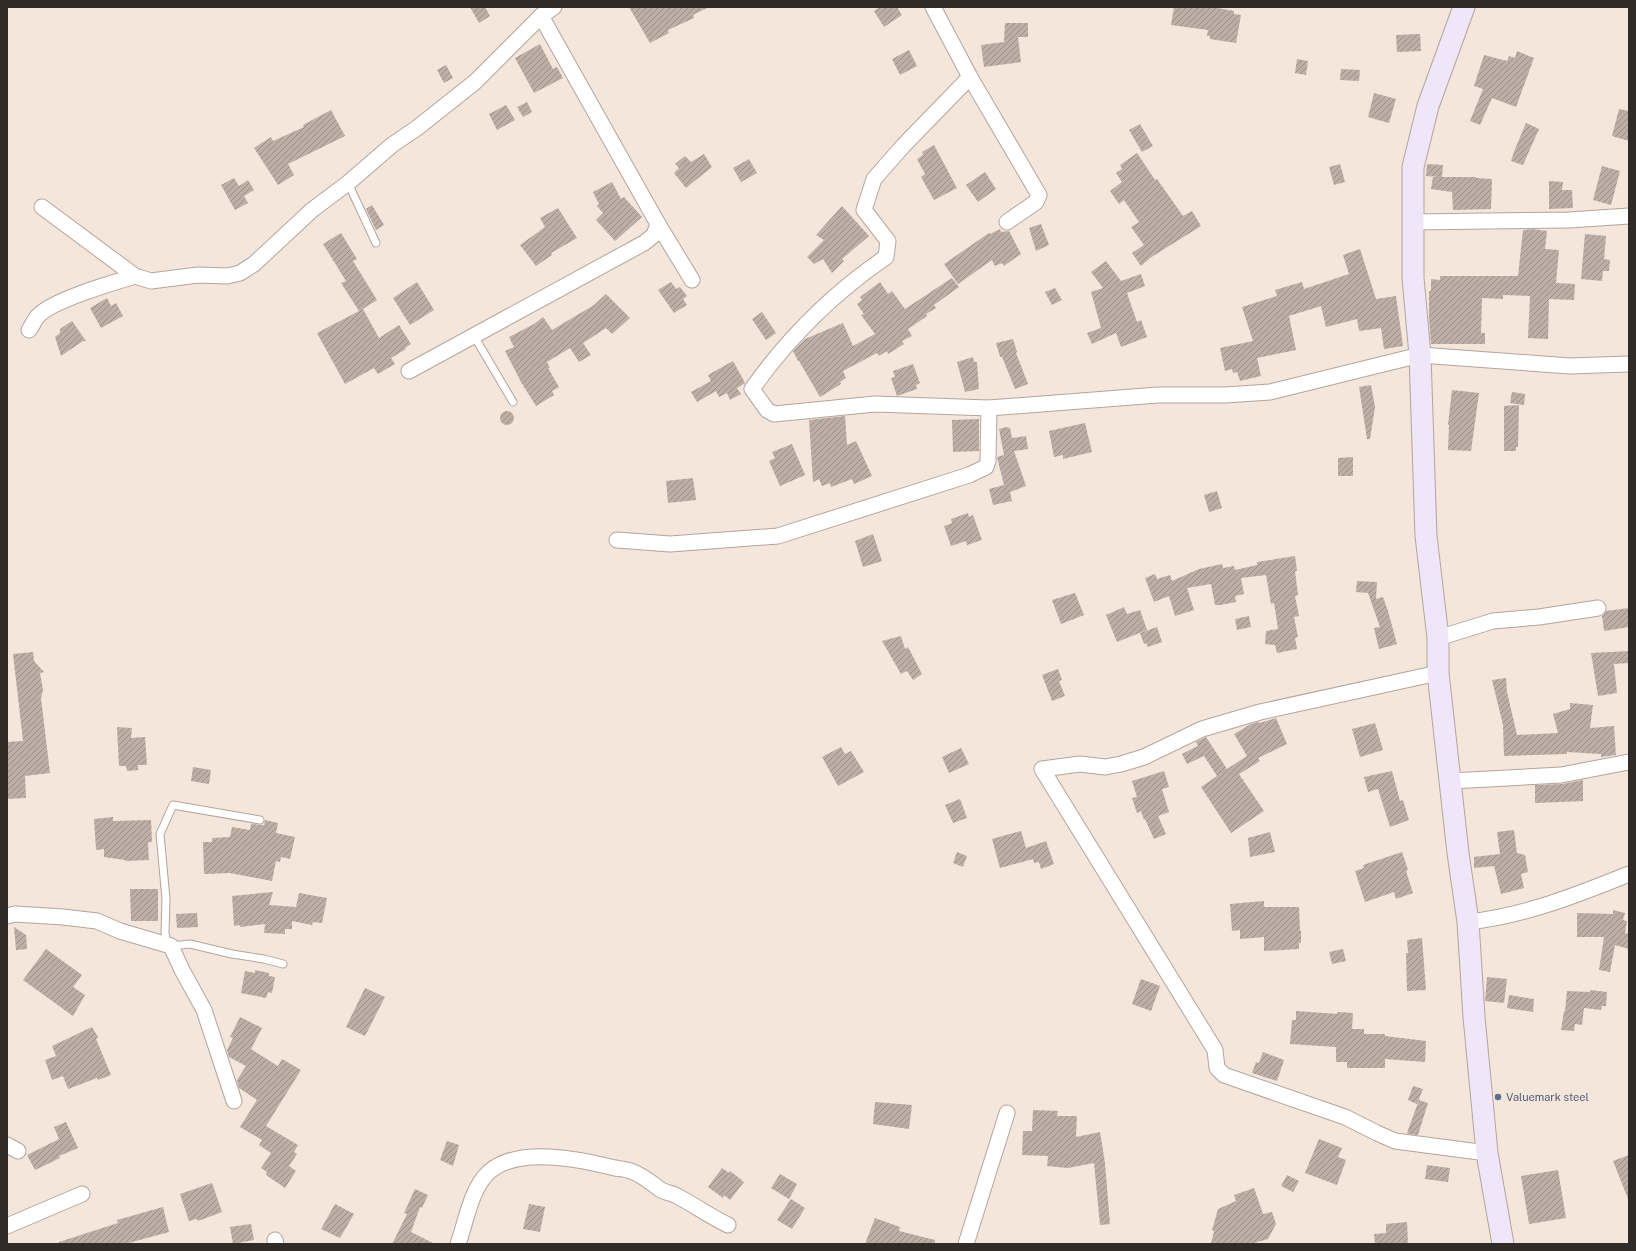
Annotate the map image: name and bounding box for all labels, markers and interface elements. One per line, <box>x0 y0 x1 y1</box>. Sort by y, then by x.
place label: Valuemark steel <box>1506 1091 1589 1103</box>
marker: Valuemark steel <box>1493 1092 1503 1102</box>

